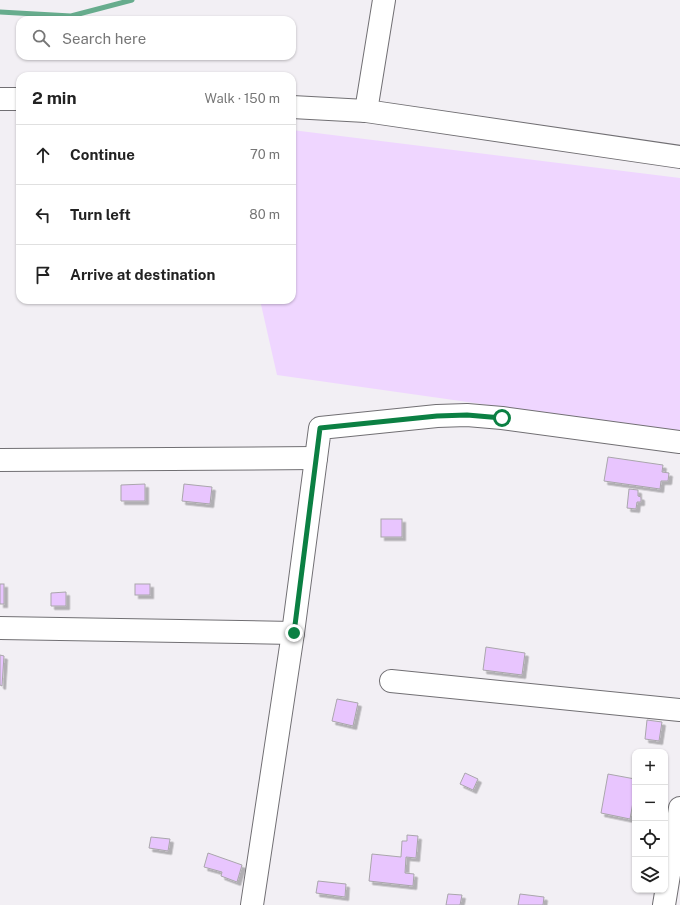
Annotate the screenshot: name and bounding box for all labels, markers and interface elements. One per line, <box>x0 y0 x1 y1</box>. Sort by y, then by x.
search box <box>16 16 296 60</box>
icon: search <box>30 27 52 49</box>
text: Search here <box>62 30 146 47</box>
text: 2 min <box>32 88 77 108</box>
text: Walk · 150 m <box>205 91 280 106</box>
icon: ahead <box>32 144 54 166</box>
text: Continue <box>70 146 135 163</box>
text: 70 m <box>250 147 280 162</box>
icon: left <box>32 204 54 226</box>
text: Turn left <box>70 206 131 223</box>
text: 80 m <box>249 207 280 222</box>
icon: arrive <box>32 264 54 286</box>
text: Arrive at destination <box>70 266 215 283</box>
route start <box>493 409 511 427</box>
route end <box>285 624 303 642</box>
map controls <box>632 749 668 893</box>
button: + <box>632 749 668 785</box>
button: − <box>632 785 668 821</box>
button: locate <box>632 821 668 857</box>
button: layers <box>632 857 668 893</box>

